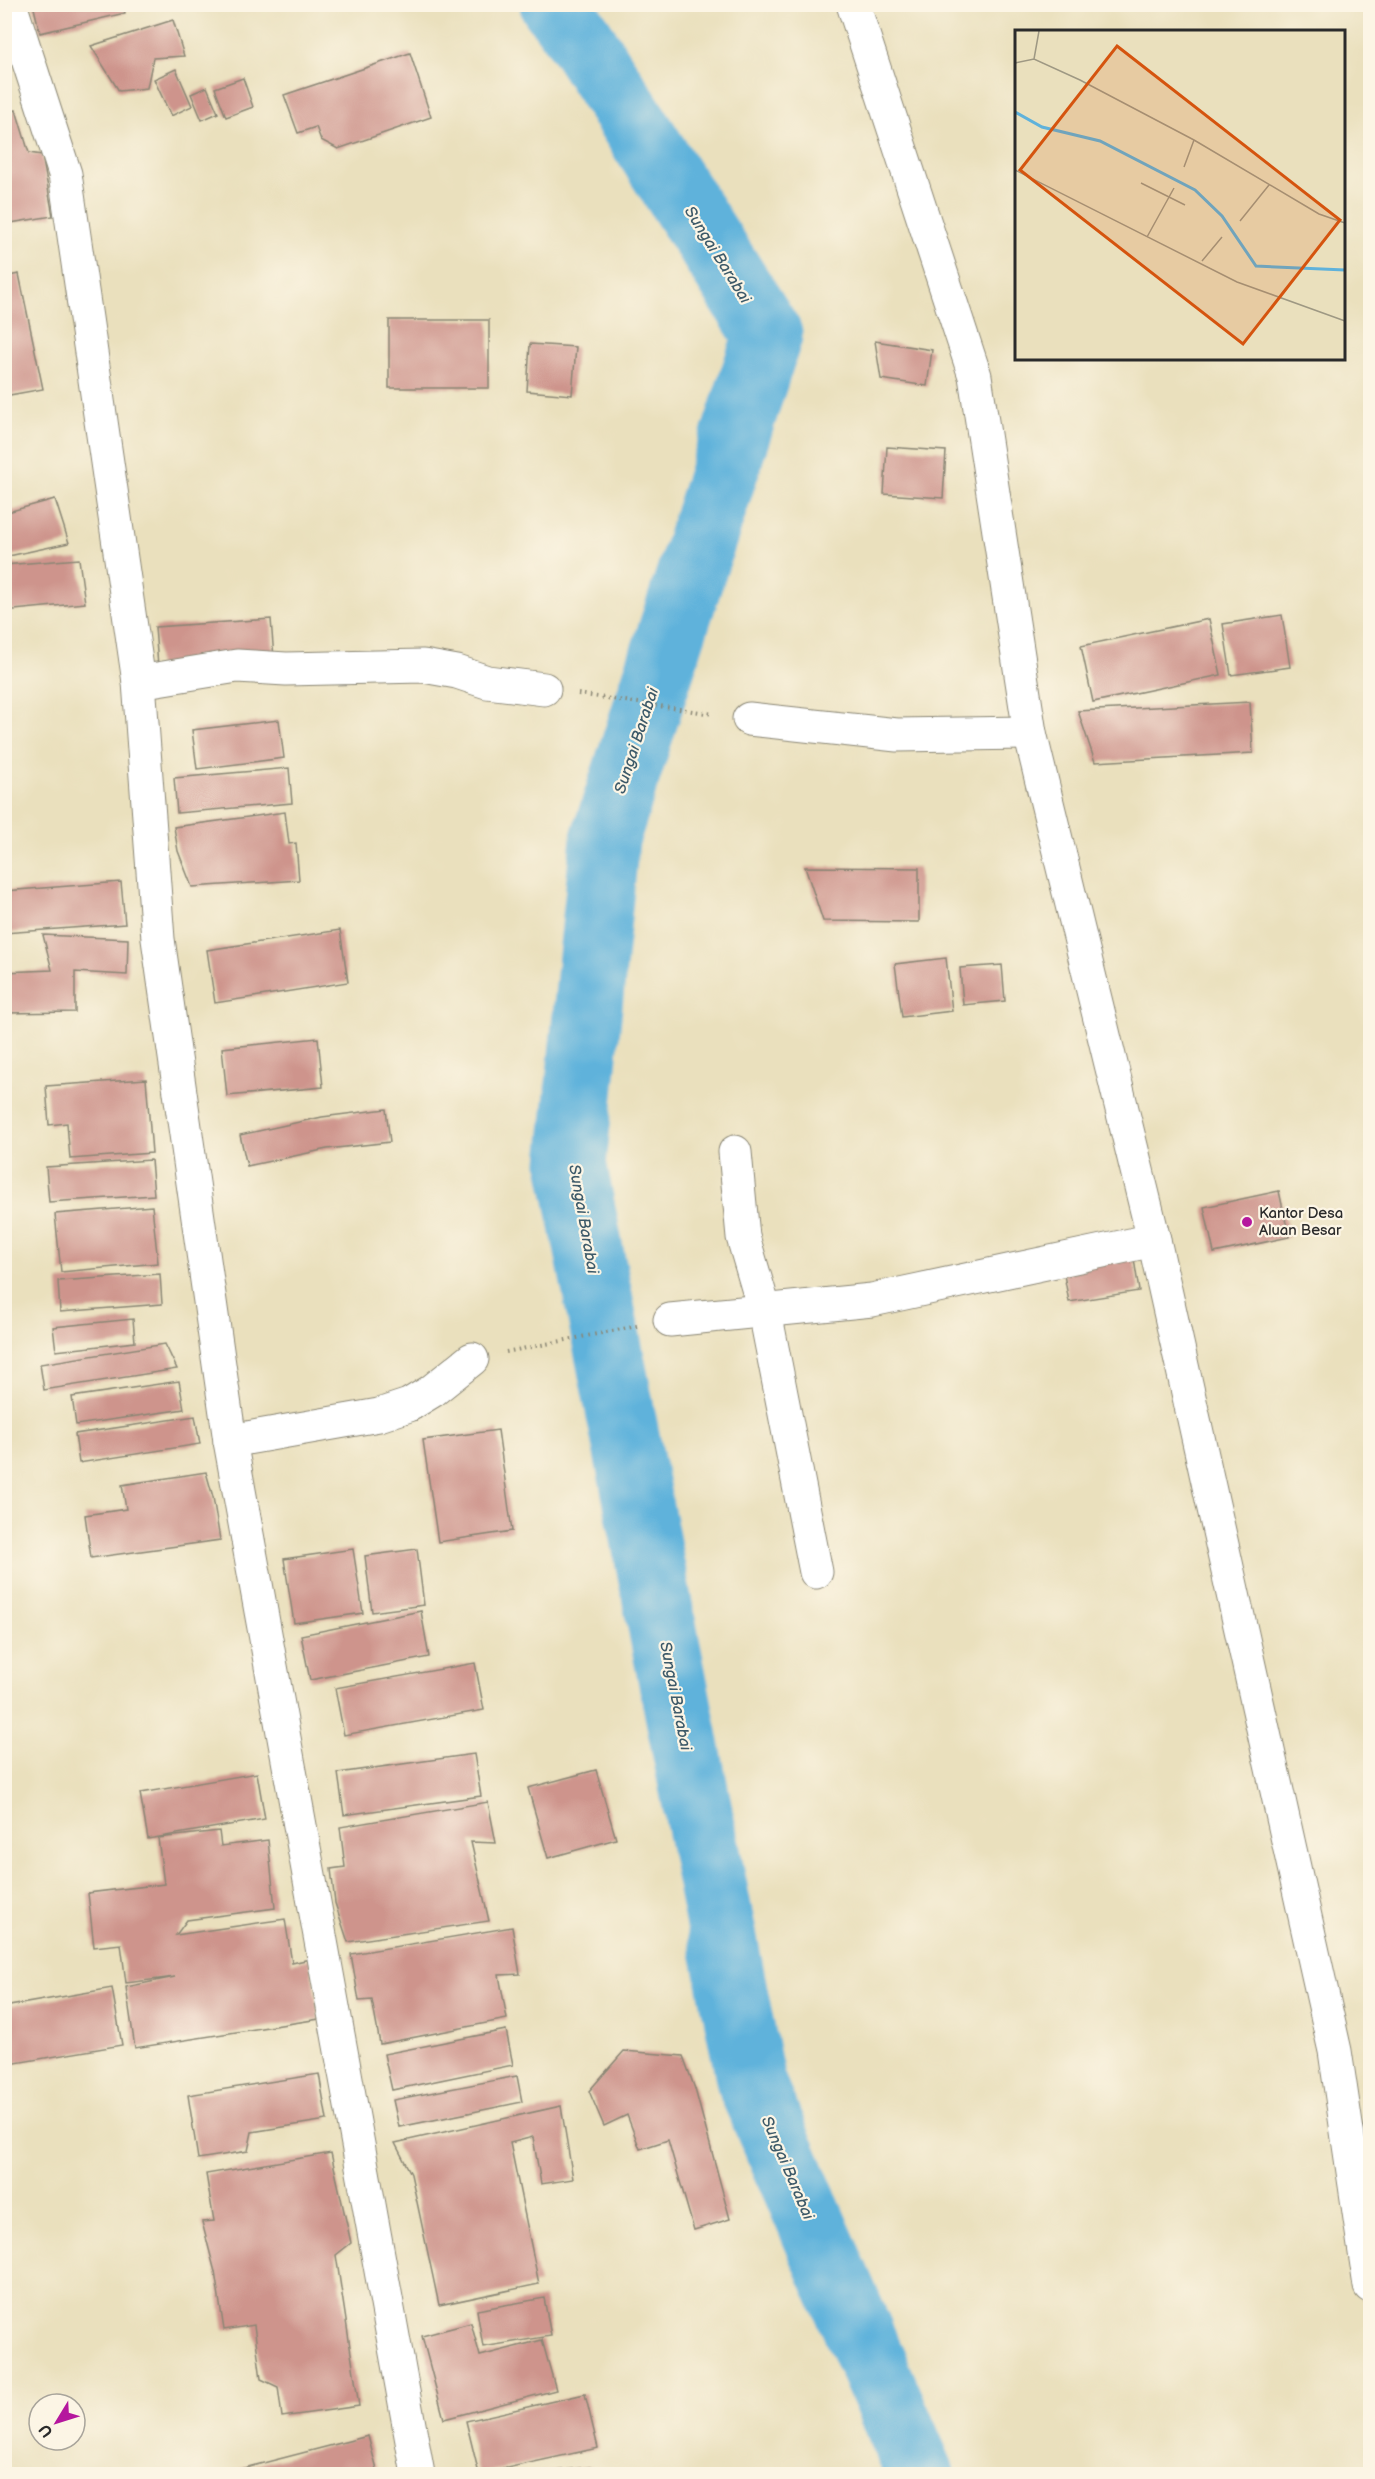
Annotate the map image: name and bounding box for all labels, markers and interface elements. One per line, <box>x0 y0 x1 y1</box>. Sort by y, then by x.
inset map <box>1015 30 1345 360</box>
water label: Sungai Barabai <box>680 203 755 308</box>
water label: Sungai Barabai <box>611 684 664 796</box>
water label: Sungai Barabai <box>564 1163 602 1276</box>
place label: Kantor Desa Aluan Besar <box>1259 1204 1343 1240</box>
marker: Kantor Desa Aluan Besar <box>1240 1215 1254 1229</box>
water label: Sungai Barabai <box>655 1640 695 1753</box>
water label: Sungai Barabai <box>757 2114 818 2224</box>
north arrow <box>27 2392 87 2452</box>
text: U <box>35 2420 57 2441</box>

